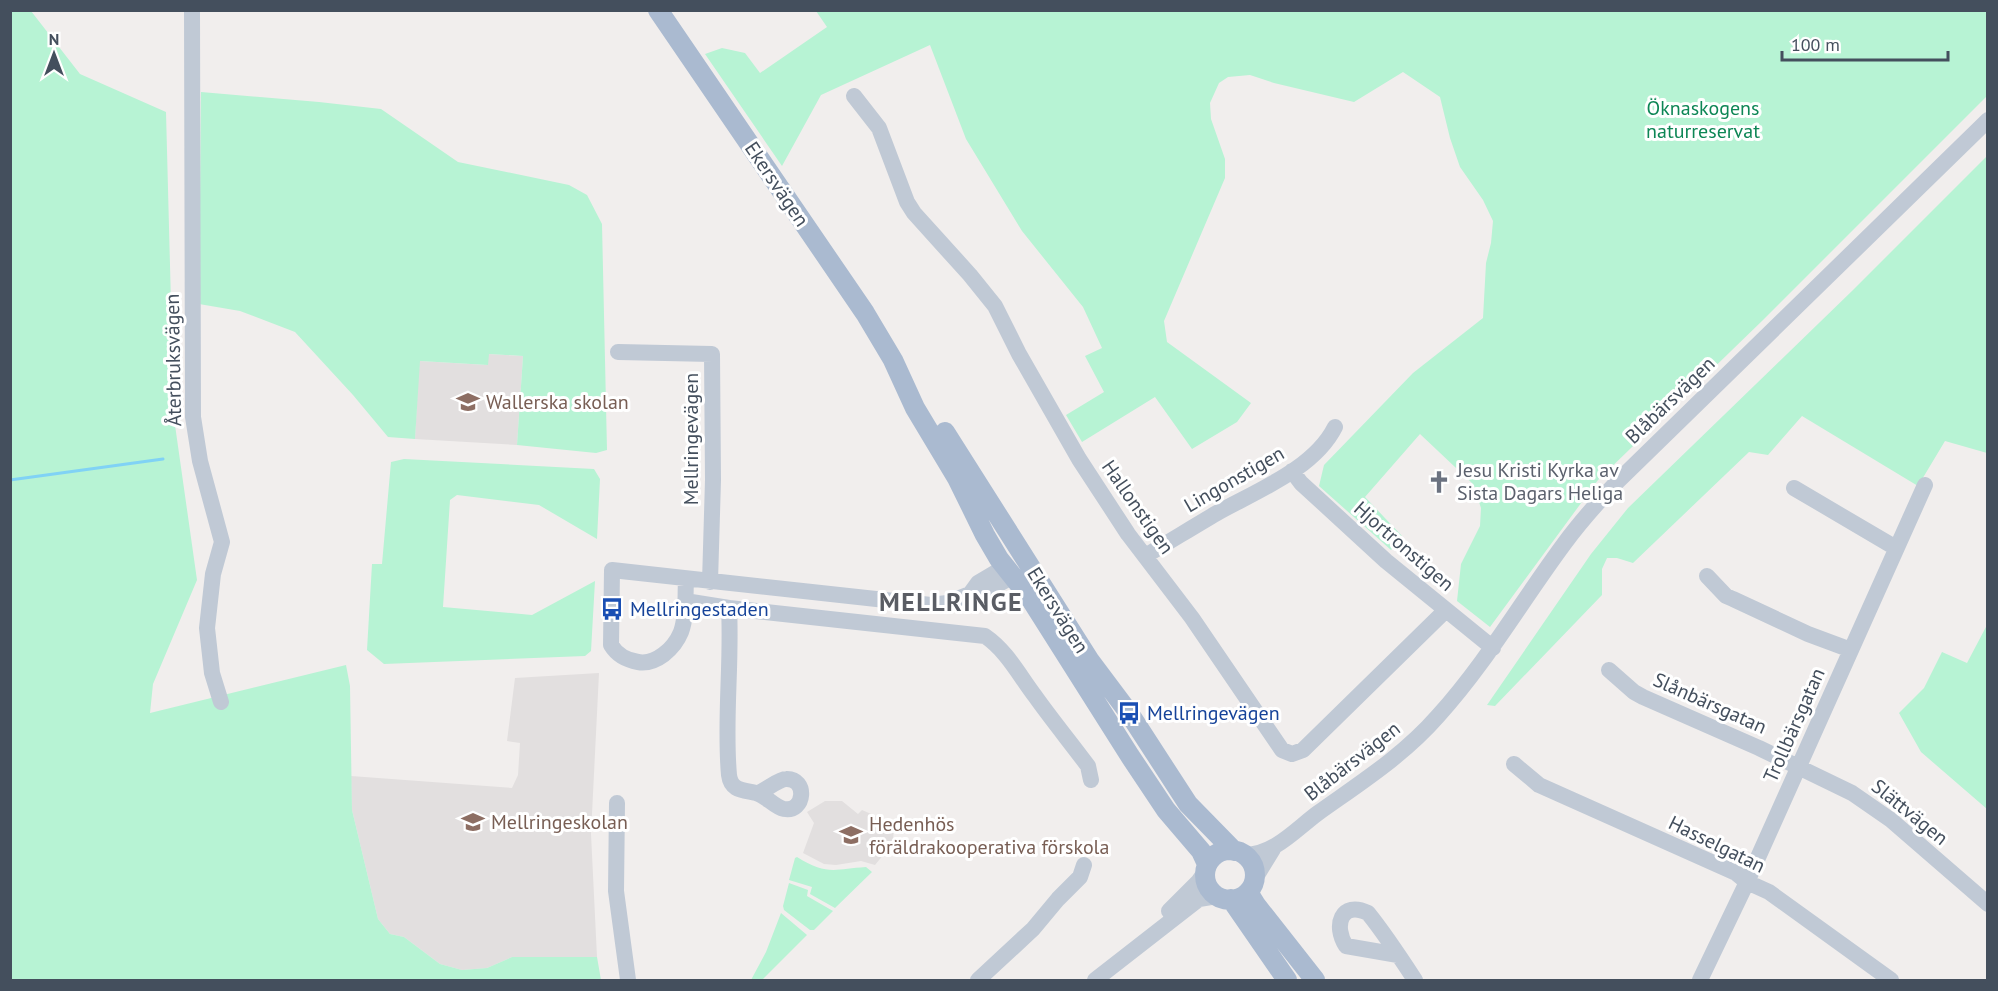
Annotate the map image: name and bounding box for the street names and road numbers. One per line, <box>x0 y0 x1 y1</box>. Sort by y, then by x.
street label: Ekersvägen <box>739 137 815 231</box>
street label: Återbruksvägen <box>159 293 187 427</box>
street label: Blåbärsvägen <box>1620 351 1720 449</box>
street label: Mellringevägen <box>678 373 704 505</box>
street label: Lingonstigen <box>1179 440 1289 518</box>
street label: Hallonstigen <box>1096 455 1180 559</box>
street label: Hjortronstigen <box>1348 495 1460 597</box>
street label: Ekersvägen <box>1021 562 1095 658</box>
street label: Trollbärsgatan <box>1757 664 1831 786</box>
street label: Slånbärsgatan <box>1649 666 1771 740</box>
street label: Blåbärsvägen <box>1299 715 1405 807</box>
street label: Slättvägen <box>1866 773 1954 851</box>
street label: Hasselgatan <box>1664 809 1770 879</box>

